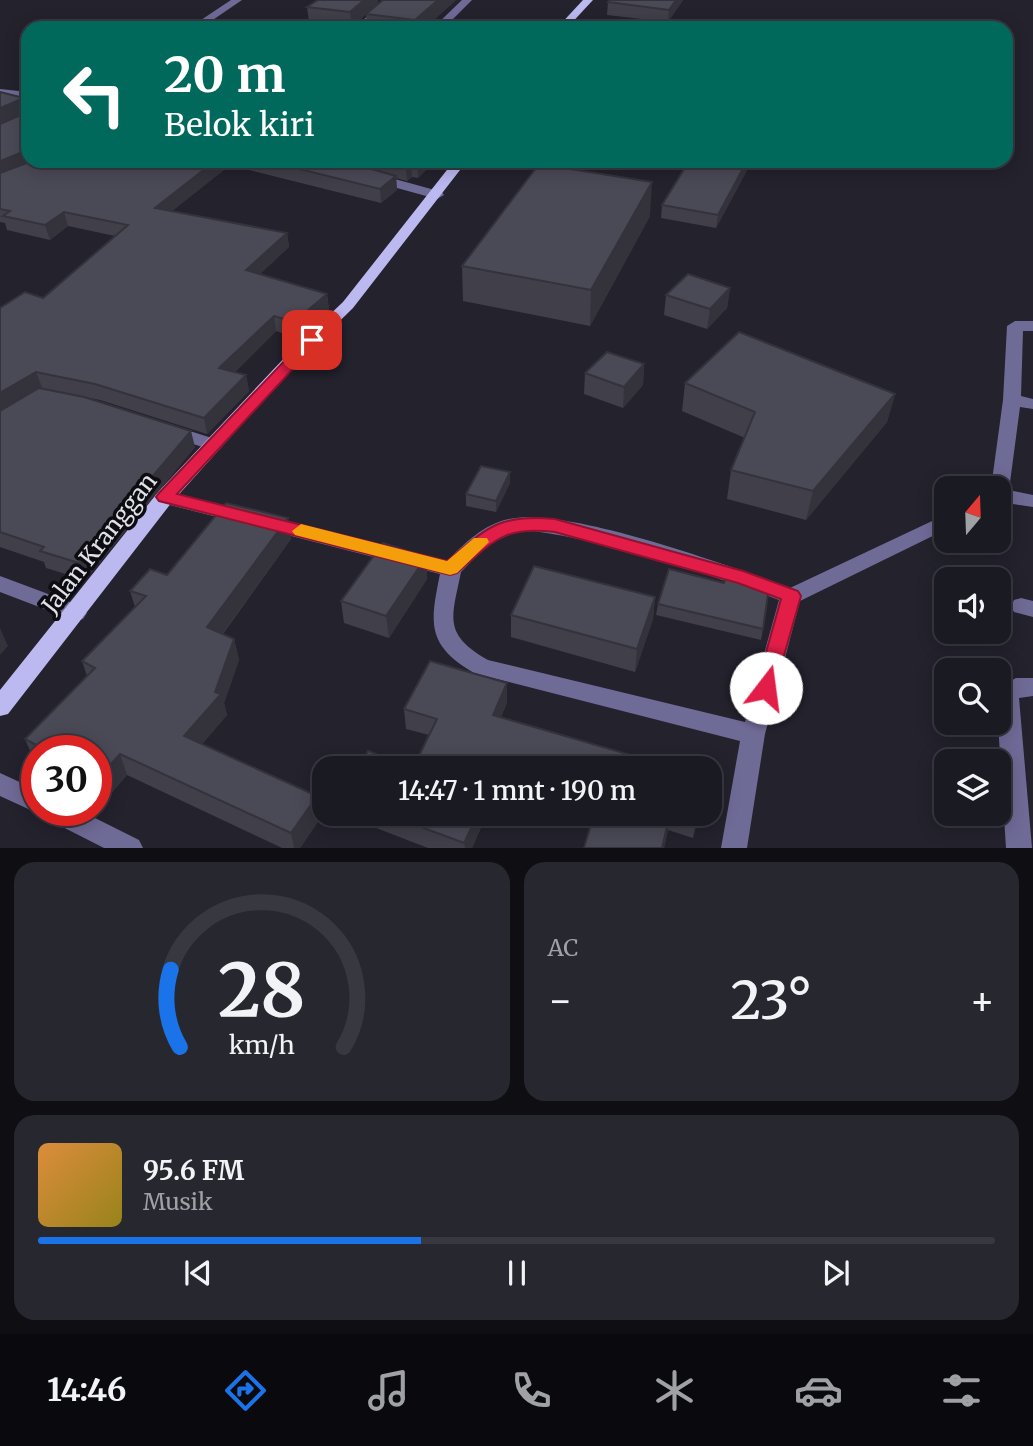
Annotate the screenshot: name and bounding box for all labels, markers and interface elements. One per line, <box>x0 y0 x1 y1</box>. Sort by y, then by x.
text: 20 m <box>164 44 285 105</box>
icon: left <box>49 49 140 140</box>
text: Belok kiri <box>164 105 315 145</box>
pin <box>282 310 342 370</box>
icon: arrive <box>293 321 331 359</box>
street label: Jalan Kranggan <box>35 467 163 620</box>
north arrow <box>934 476 1012 553</box>
map controls <box>934 476 1011 826</box>
button: sound <box>934 567 1011 644</box>
position arrow <box>729 651 803 725</box>
button: search <box>934 658 1011 735</box>
speed limit sign: 30 <box>21 735 112 826</box>
button: layers <box>934 749 1011 826</box>
text: 14:47 · 1 mnt · 190 m <box>398 774 636 807</box>
text: AC <box>548 933 578 962</box>
text: 28 <box>218 946 305 1038</box>
text: 23° <box>730 968 812 1033</box>
text: − <box>548 977 573 1024</box>
text: + <box>970 977 995 1024</box>
text: km/h <box>229 1029 295 1061</box>
text: 95.6 FM <box>143 1154 244 1187</box>
text: Musik <box>143 1187 213 1216</box>
icon: previous <box>179 1254 217 1292</box>
icon: pause <box>498 1254 536 1292</box>
icon: next <box>817 1254 855 1292</box>
icon: directions <box>221 1366 270 1415</box>
icon: music <box>364 1366 413 1415</box>
icon: phone <box>507 1366 556 1415</box>
icon: climate <box>650 1366 699 1415</box>
icon: car <box>794 1366 843 1415</box>
icon: filters <box>937 1366 986 1415</box>
text: 14:46 <box>47 1370 126 1410</box>

